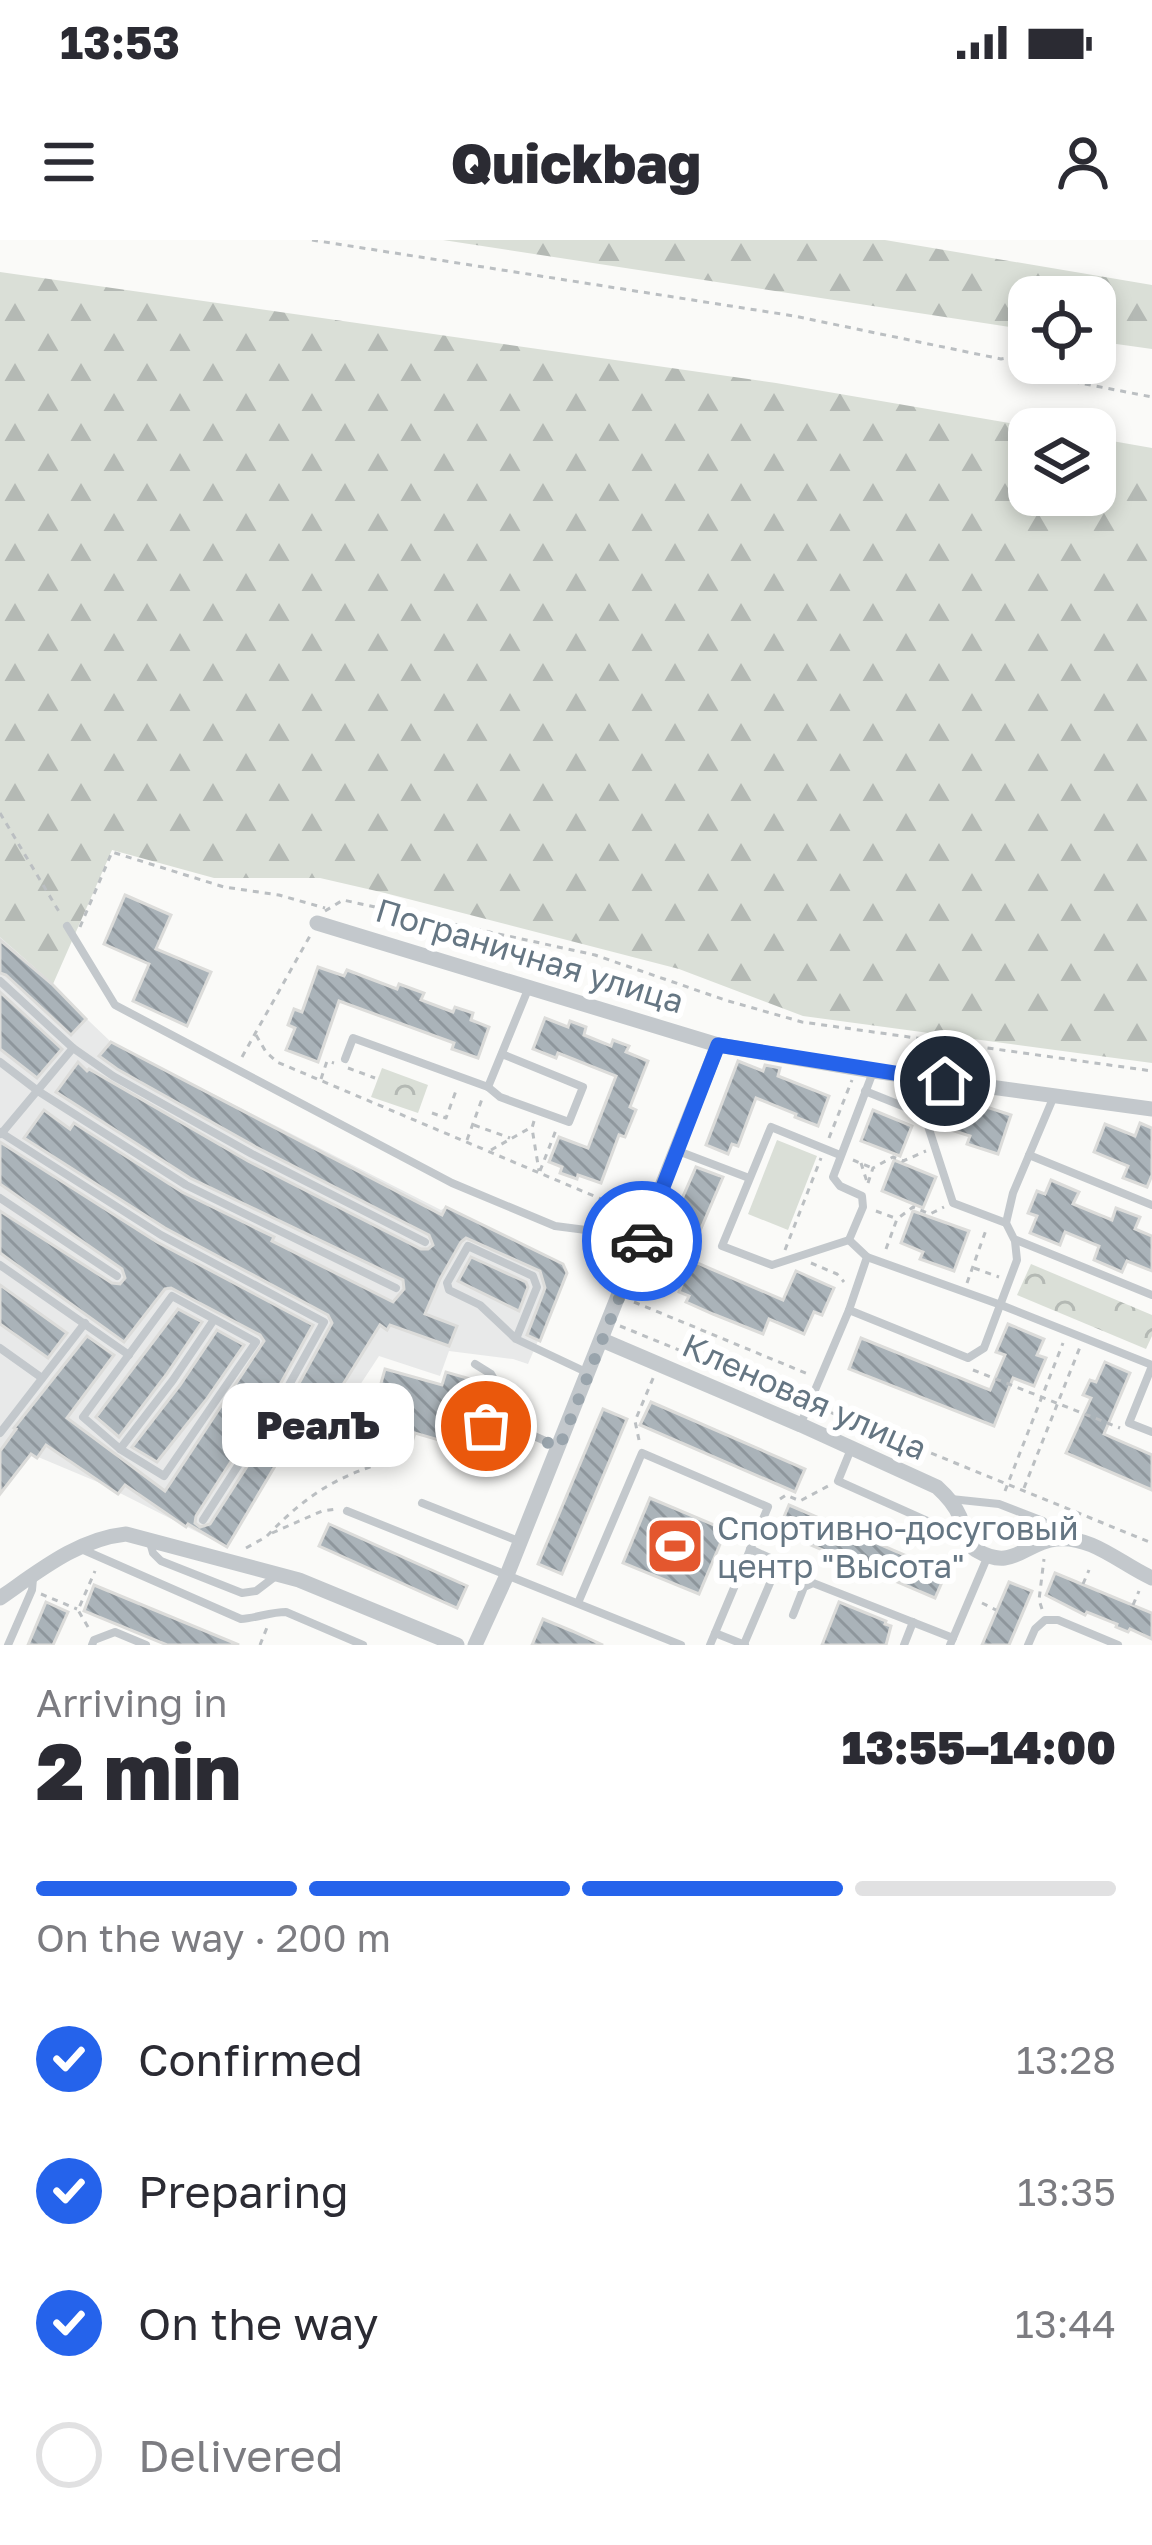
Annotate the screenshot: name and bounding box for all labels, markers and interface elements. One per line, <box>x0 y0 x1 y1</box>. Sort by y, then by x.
text: 13:53 <box>60 15 180 69</box>
icon: menu <box>36 129 102 195</box>
icon: person <box>1050 129 1116 195</box>
text: Quickbag <box>451 130 701 195</box>
map controls <box>1008 276 1116 516</box>
button: locate <box>1008 276 1116 384</box>
button: layers <box>1008 408 1116 516</box>
street label: Пограничная улица <box>371 890 689 1020</box>
pin <box>894 1030 996 1132</box>
icon: home <box>912 1048 978 1114</box>
courier <box>582 1181 702 1301</box>
icon: car <box>609 1208 675 1274</box>
street label: Кленовая улица <box>677 1325 933 1467</box>
pin <box>435 1375 537 1477</box>
callout: РеалЪ <box>222 1384 414 1468</box>
icon: bag <box>453 1393 519 1459</box>
text: РеалЪ <box>256 1401 380 1448</box>
place label: Спортивно-досуговый центр "Высота" <box>717 1508 1079 1585</box>
sports icon: Спортивно-досуговый центр "Высота" <box>644 1515 706 1577</box>
text: Arriving in <box>36 1679 227 1726</box>
text: 13:55–14:00 <box>842 1720 1116 1774</box>
text: 2 min <box>36 1724 241 1817</box>
text: On the way · 200 m <box>36 1914 391 1961</box>
icon: check <box>36 2026 102 2092</box>
text: Confirmed <box>138 2032 363 2086</box>
text: 13:28 <box>1016 2036 1116 2083</box>
icon: check <box>36 2158 102 2224</box>
text: Preparing <box>138 2164 349 2218</box>
text: 13:35 <box>1017 2168 1116 2215</box>
icon: check <box>36 2290 102 2356</box>
text: On the way <box>138 2296 379 2350</box>
text: 13:44 <box>1015 2300 1116 2347</box>
text: Delivered <box>138 2428 343 2482</box>

